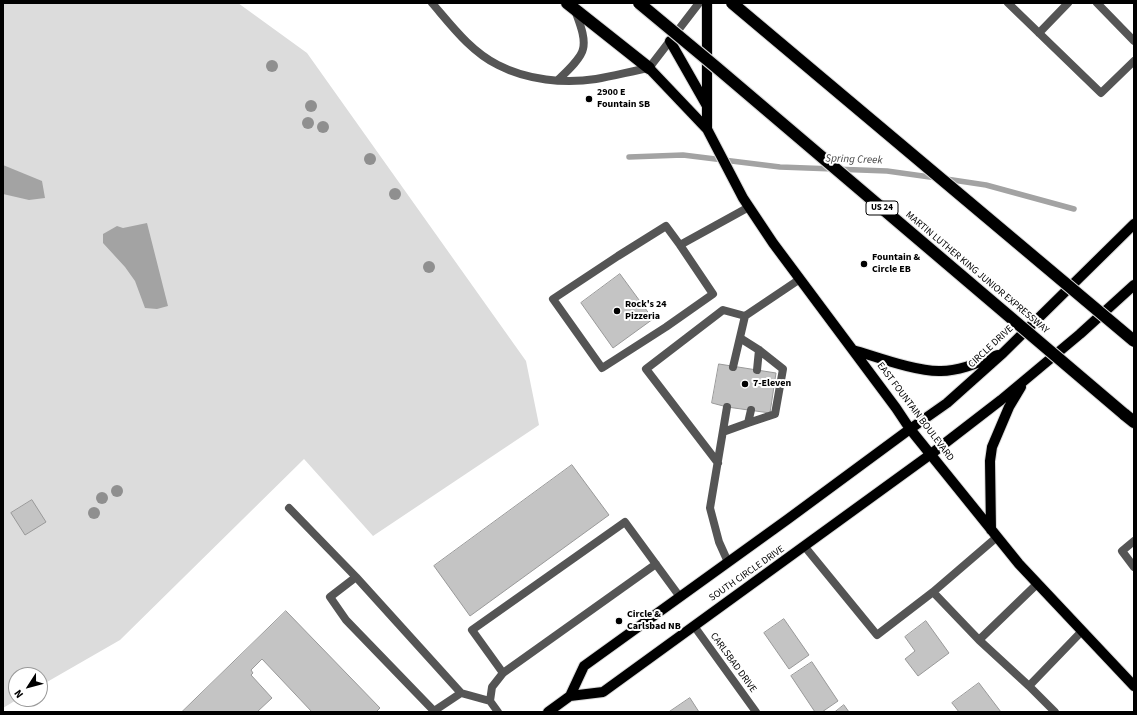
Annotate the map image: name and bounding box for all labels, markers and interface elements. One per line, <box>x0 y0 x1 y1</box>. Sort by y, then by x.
place label: 2900 E Fountain SB <box>597 87 650 110</box>
marker: 2900 E Fountain SB <box>584 94 594 104</box>
water label: Spring Creek <box>825 152 883 168</box>
road number: US 24 <box>866 201 898 215</box>
street label: MARTIN LUTHER KING JUNIOR EXPRESSWAY <box>903 209 1051 337</box>
place label: Fountain & Circle EB <box>872 252 920 276</box>
marker: Fountain & Circle EB <box>859 259 869 269</box>
place label: Rock's 24 Pizzeria <box>625 299 667 322</box>
marker: Rock's 24 Pizzeria <box>612 306 622 316</box>
street label: CIRCLE DRIVE <box>966 323 1016 371</box>
street label: EAST FOUNTAIN BOULEVARD <box>874 360 956 464</box>
place label: 7-Eleven <box>753 378 791 390</box>
marker: 7-Eleven <box>740 379 750 389</box>
street label: SOUTH CIRCLE DRIVE <box>707 544 787 604</box>
place label: Circle & Carlsbad NB <box>627 609 681 632</box>
marker: Circle & Carlsbad NB <box>614 616 624 626</box>
street label: CARLSBAD DRIVE <box>707 631 759 695</box>
north arrow <box>8 667 48 707</box>
text: N <box>10 686 27 701</box>

